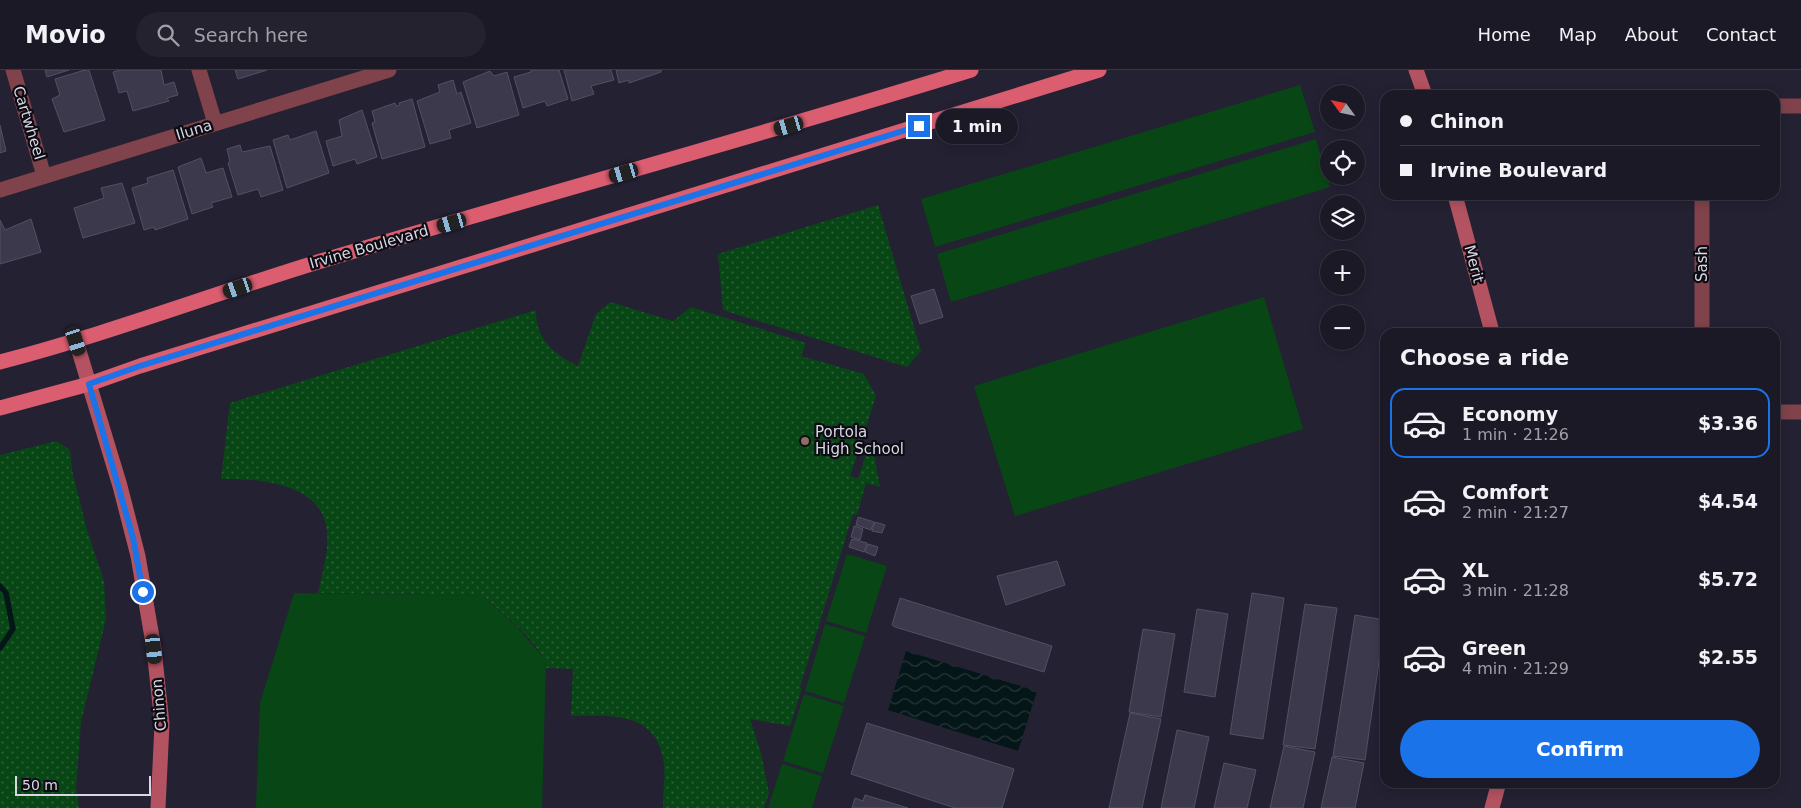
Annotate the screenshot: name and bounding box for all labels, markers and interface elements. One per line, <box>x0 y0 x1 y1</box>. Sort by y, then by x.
search box <box>136 12 486 57</box>
text: Movio <box>25 21 106 49</box>
icon: search <box>154 21 182 49</box>
text: Search here <box>194 24 308 46</box>
text: Home <box>1478 24 1531 45</box>
text: Map <box>1559 24 1597 45</box>
text: About <box>1625 24 1678 45</box>
text: Contact <box>1706 24 1776 45</box>
street label: Cartwheel <box>9 84 49 162</box>
north arrow <box>1320 85 1365 130</box>
map controls <box>1320 85 1365 350</box>
callout: 1 min <box>936 108 1019 144</box>
text: Chinon <box>1430 110 1504 132</box>
car <box>772 115 805 137</box>
route end <box>908 115 930 137</box>
street label: Iluna <box>174 116 214 144</box>
text: 1 min <box>952 117 1002 136</box>
button: locate <box>1320 140 1365 185</box>
text: Irvine Boulevard <box>1430 159 1607 181</box>
car <box>607 162 640 184</box>
button: layers <box>1320 195 1365 240</box>
car <box>435 212 468 234</box>
street label: Irvine Boulevard <box>307 221 431 273</box>
street label: Merit <box>1460 243 1488 285</box>
street label: Sash <box>1693 246 1711 282</box>
button: + <box>1320 250 1365 295</box>
car <box>221 276 254 300</box>
button: − <box>1320 305 1365 350</box>
car <box>64 324 87 358</box>
text: Choose a ride <box>1400 345 1569 370</box>
icon: car <box>1402 401 1447 446</box>
text: Economy <box>1462 403 1558 425</box>
text: $3.36 <box>1698 412 1758 434</box>
place label: Portola High School <box>815 423 904 458</box>
text: 1 min · 21:26 <box>1462 425 1569 444</box>
marker: Portola High School <box>799 435 811 447</box>
icon: car <box>1402 479 1447 524</box>
text: Comfort <box>1462 481 1549 503</box>
text: $4.54 <box>1698 490 1758 512</box>
text: 2 min · 21:27 <box>1462 503 1569 522</box>
icon: car <box>1402 557 1447 602</box>
text: XL <box>1462 559 1489 581</box>
text: $5.72 <box>1698 568 1758 590</box>
route start <box>132 581 154 603</box>
text: 3 min · 21:28 <box>1462 581 1569 600</box>
car <box>144 633 163 665</box>
icon: car <box>1402 635 1447 680</box>
text: Green <box>1462 637 1526 659</box>
text: $2.55 <box>1698 646 1758 668</box>
text: 4 min · 21:29 <box>1462 659 1569 678</box>
street label: Chinon <box>148 678 170 732</box>
button: Confirm <box>1400 720 1760 778</box>
scale bar <box>15 773 151 796</box>
text: 50 m <box>22 777 58 793</box>

